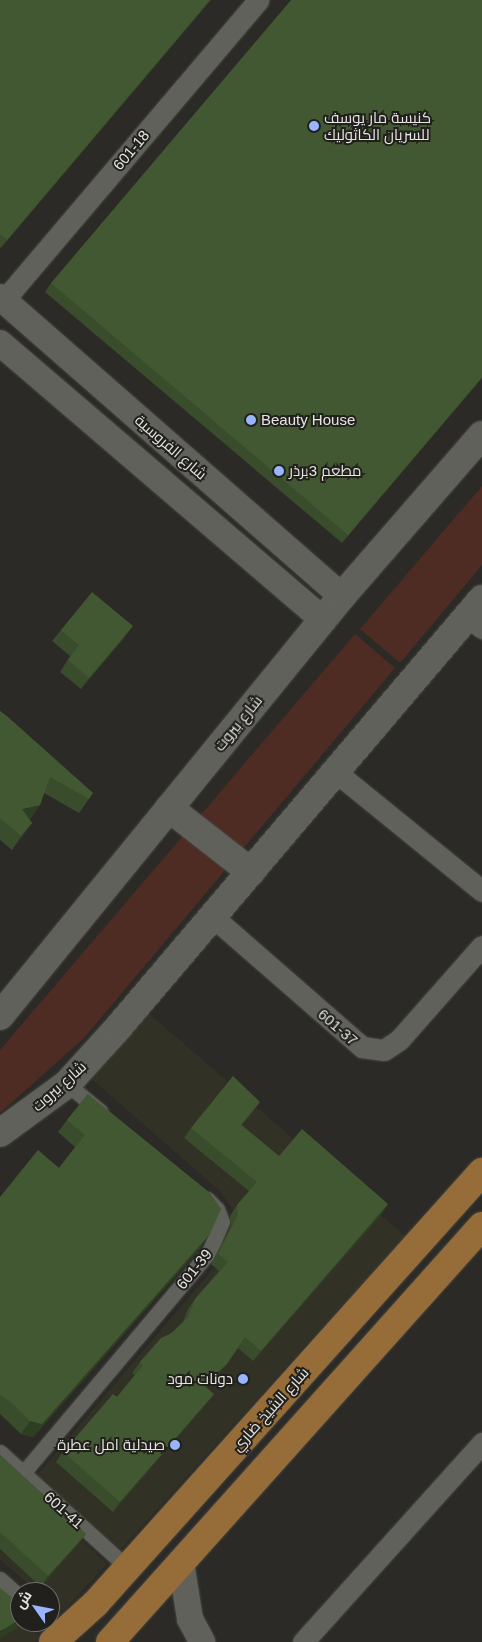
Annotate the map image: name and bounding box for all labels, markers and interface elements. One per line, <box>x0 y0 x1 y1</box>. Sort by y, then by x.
place label: كنيسة مار يوسف للسريان الكاثوليك <box>324 108 431 143</box>
marker: كنيسة مار يوسف للسريان الكاثوليك <box>308 120 320 132</box>
street label: 601-18 <box>109 126 153 174</box>
street label: شارع الفروسية <box>131 411 211 483</box>
place label: Beauty House <box>261 411 355 429</box>
marker: Beauty House <box>245 414 257 426</box>
place label: مطعم 3برذر <box>289 462 361 480</box>
marker: مطعم 3برذر <box>273 465 285 477</box>
street label: شارع بيروت <box>210 692 266 754</box>
street label: 601-37 <box>314 1005 362 1049</box>
street label: شارع بيروت <box>28 1057 90 1115</box>
street label: 601-39 <box>172 1245 216 1293</box>
street label: شارع الشيخ ضاري <box>228 1363 312 1455</box>
place label: دونات مود <box>168 1370 233 1388</box>
marker: دونات مود <box>237 1373 249 1385</box>
place label: صيدلية امل عطرة <box>57 1436 165 1454</box>
marker: صيدلية امل عطرة <box>169 1439 181 1451</box>
street label: 601-41 <box>41 1488 87 1532</box>
north arrow <box>10 1582 60 1632</box>
text: ش <box>12 1587 35 1611</box>

